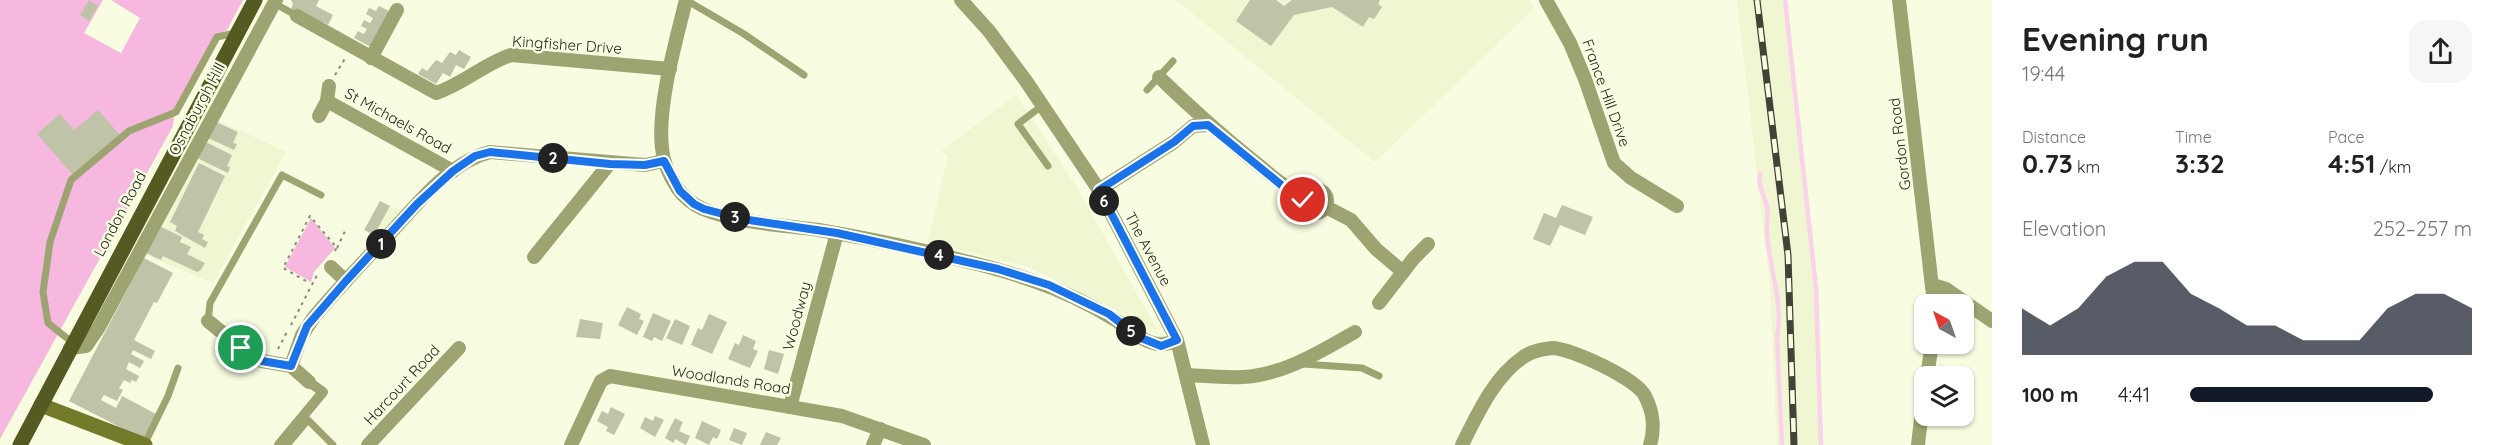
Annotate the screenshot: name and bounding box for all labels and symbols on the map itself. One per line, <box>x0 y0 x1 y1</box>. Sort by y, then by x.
street label: Kingfisher Drive <box>512 31 623 58</box>
street label: France Hill Drive <box>1578 36 1635 149</box>
street label: Osnaburgh Hill <box>164 59 229 158</box>
street label: St Michaels Road <box>342 83 455 158</box>
street label: Gordon Road <box>1884 97 1915 191</box>
pin: 2 <box>538 143 568 173</box>
street label: London Road <box>89 168 150 260</box>
pin <box>1277 174 1328 225</box>
pin: 6 <box>1089 186 1119 216</box>
pin: 3 <box>720 202 750 232</box>
street label: The Avenue <box>1121 208 1176 289</box>
pin: 1 <box>366 229 396 259</box>
pin: 4 <box>924 240 954 270</box>
street label: Woodway <box>778 279 815 352</box>
north arrow <box>1914 294 1974 354</box>
pin: 5 <box>1116 316 1146 346</box>
pin <box>215 322 266 373</box>
street label: Harcourt Road <box>360 341 444 429</box>
street label: Woodlands Road <box>670 361 792 398</box>

